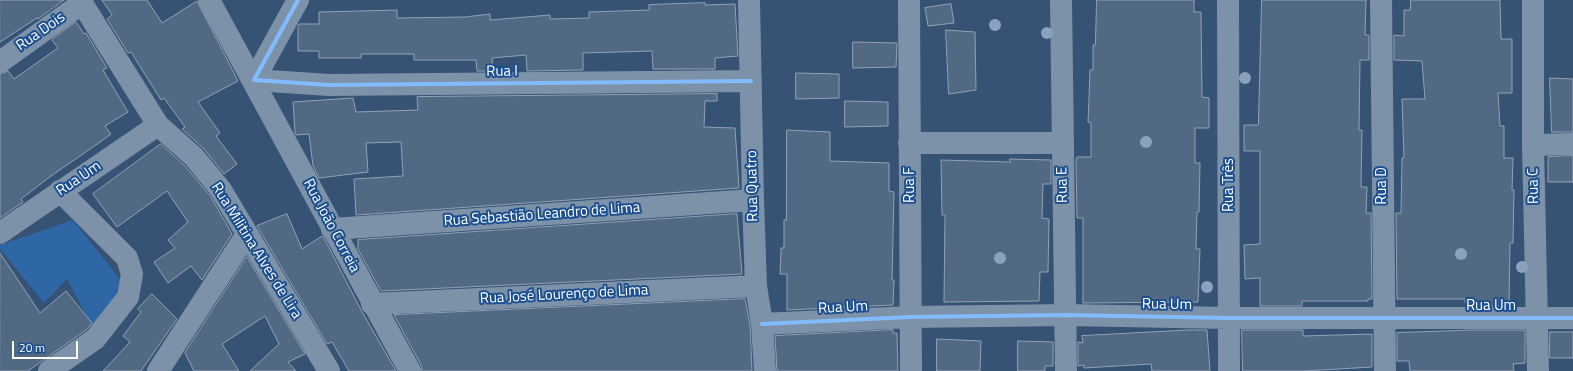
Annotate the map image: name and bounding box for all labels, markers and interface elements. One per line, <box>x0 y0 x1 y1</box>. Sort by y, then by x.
street label: Rua Dois <box>13 9 69 55</box>
street label: Rua I <box>486 63 518 81</box>
street label: Rua Quatro <box>743 150 763 222</box>
street label: Rua Um <box>53 158 105 200</box>
street label: Rua Três <box>1220 158 1238 212</box>
street label: Rua F <box>901 167 919 203</box>
street label: Rua E <box>1054 167 1072 203</box>
street label: Rua D <box>1373 167 1391 205</box>
street label: Rua C <box>1525 168 1543 204</box>
street label: Rua João Correia <box>299 176 363 276</box>
street label: Rua Militina Alves de Lira <box>207 180 305 322</box>
street label: Rua Sebastião Leandro de Lima <box>443 199 641 231</box>
street label: Rua José Lourenço de Lima <box>479 282 649 308</box>
street label: Rua Um <box>1142 296 1192 314</box>
street label: Rua Um <box>1466 297 1516 315</box>
street label: Rua Um <box>817 298 869 318</box>
scale bar <box>14 333 80 359</box>
text: 20 m <box>19 338 45 357</box>

